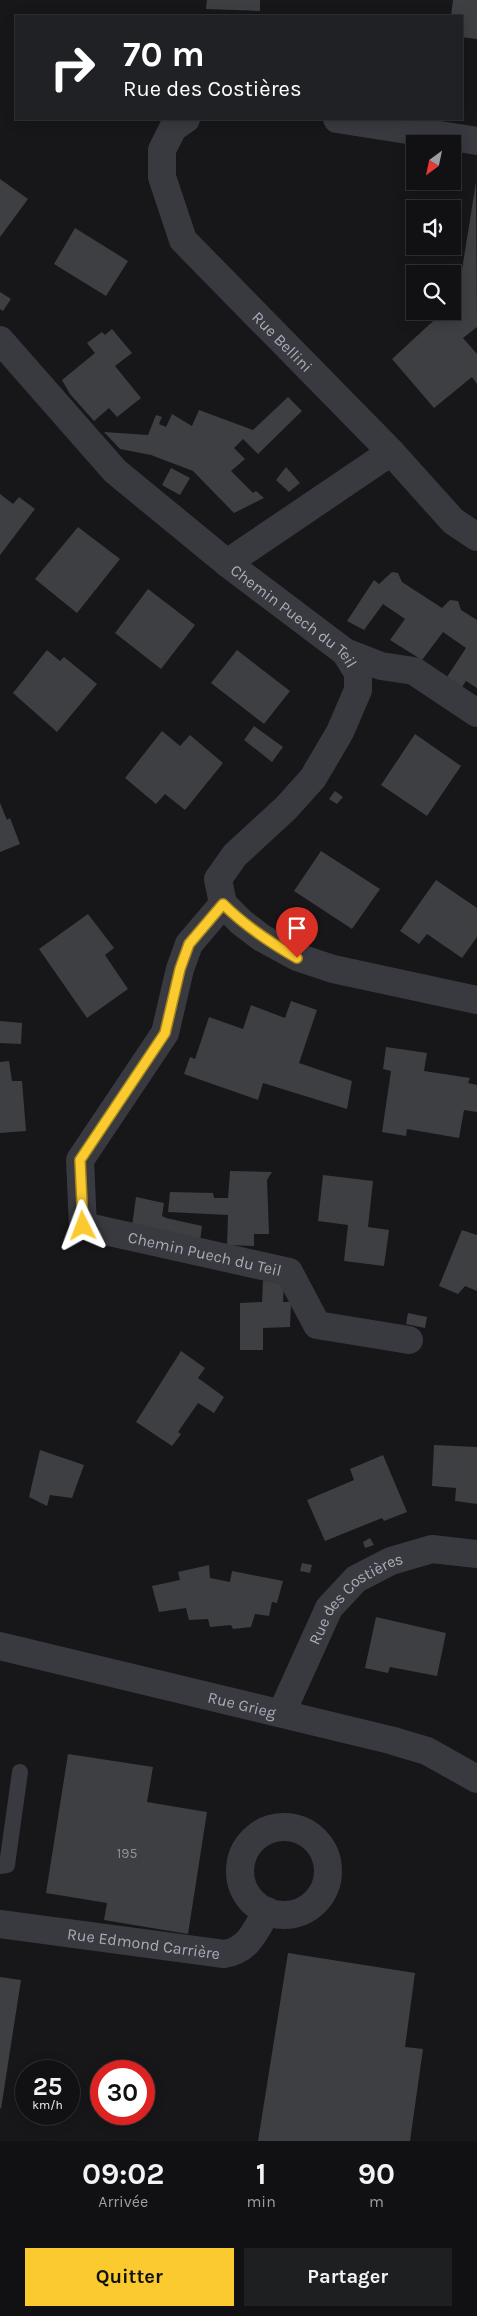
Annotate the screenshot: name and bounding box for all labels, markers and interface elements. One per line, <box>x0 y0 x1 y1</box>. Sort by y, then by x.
text: 70 m <box>123 34 205 75</box>
icon: right <box>40 35 105 100</box>
text: Rue des Costières <box>123 76 301 102</box>
north arrow <box>406 135 461 190</box>
map controls <box>406 135 461 320</box>
button: sound <box>406 200 461 255</box>
button: search <box>406 265 461 320</box>
street label: Rue Bellini <box>248 307 316 376</box>
street label: Chemin Puech du Teil <box>227 560 361 671</box>
pin <box>276 907 318 958</box>
icon: arrive <box>283 914 311 942</box>
position arrow <box>56 1199 108 1251</box>
street label: Chemin Puech du Teil <box>126 1227 283 1280</box>
street label: Rue des Costières <box>305 1549 405 1648</box>
street label: Rue Grieg <box>206 1687 278 1722</box>
house number: 195 <box>117 1845 137 1862</box>
street label: Rue Edmond Carrière <box>66 1924 221 1963</box>
speed limit sign: 30 <box>90 2060 155 2125</box>
text: 25 <box>33 2072 62 2101</box>
text: km/h <box>32 2098 63 2112</box>
text: 09:02 <box>82 2156 164 2192</box>
text: 1 <box>256 2156 266 2192</box>
text: 90 <box>358 2156 395 2192</box>
text: Arrivée <box>98 2192 148 2211</box>
text: min <box>246 2192 276 2211</box>
text: m <box>369 2192 384 2211</box>
button: Quitter <box>25 2248 234 2306</box>
button: Partager <box>244 2248 452 2306</box>

